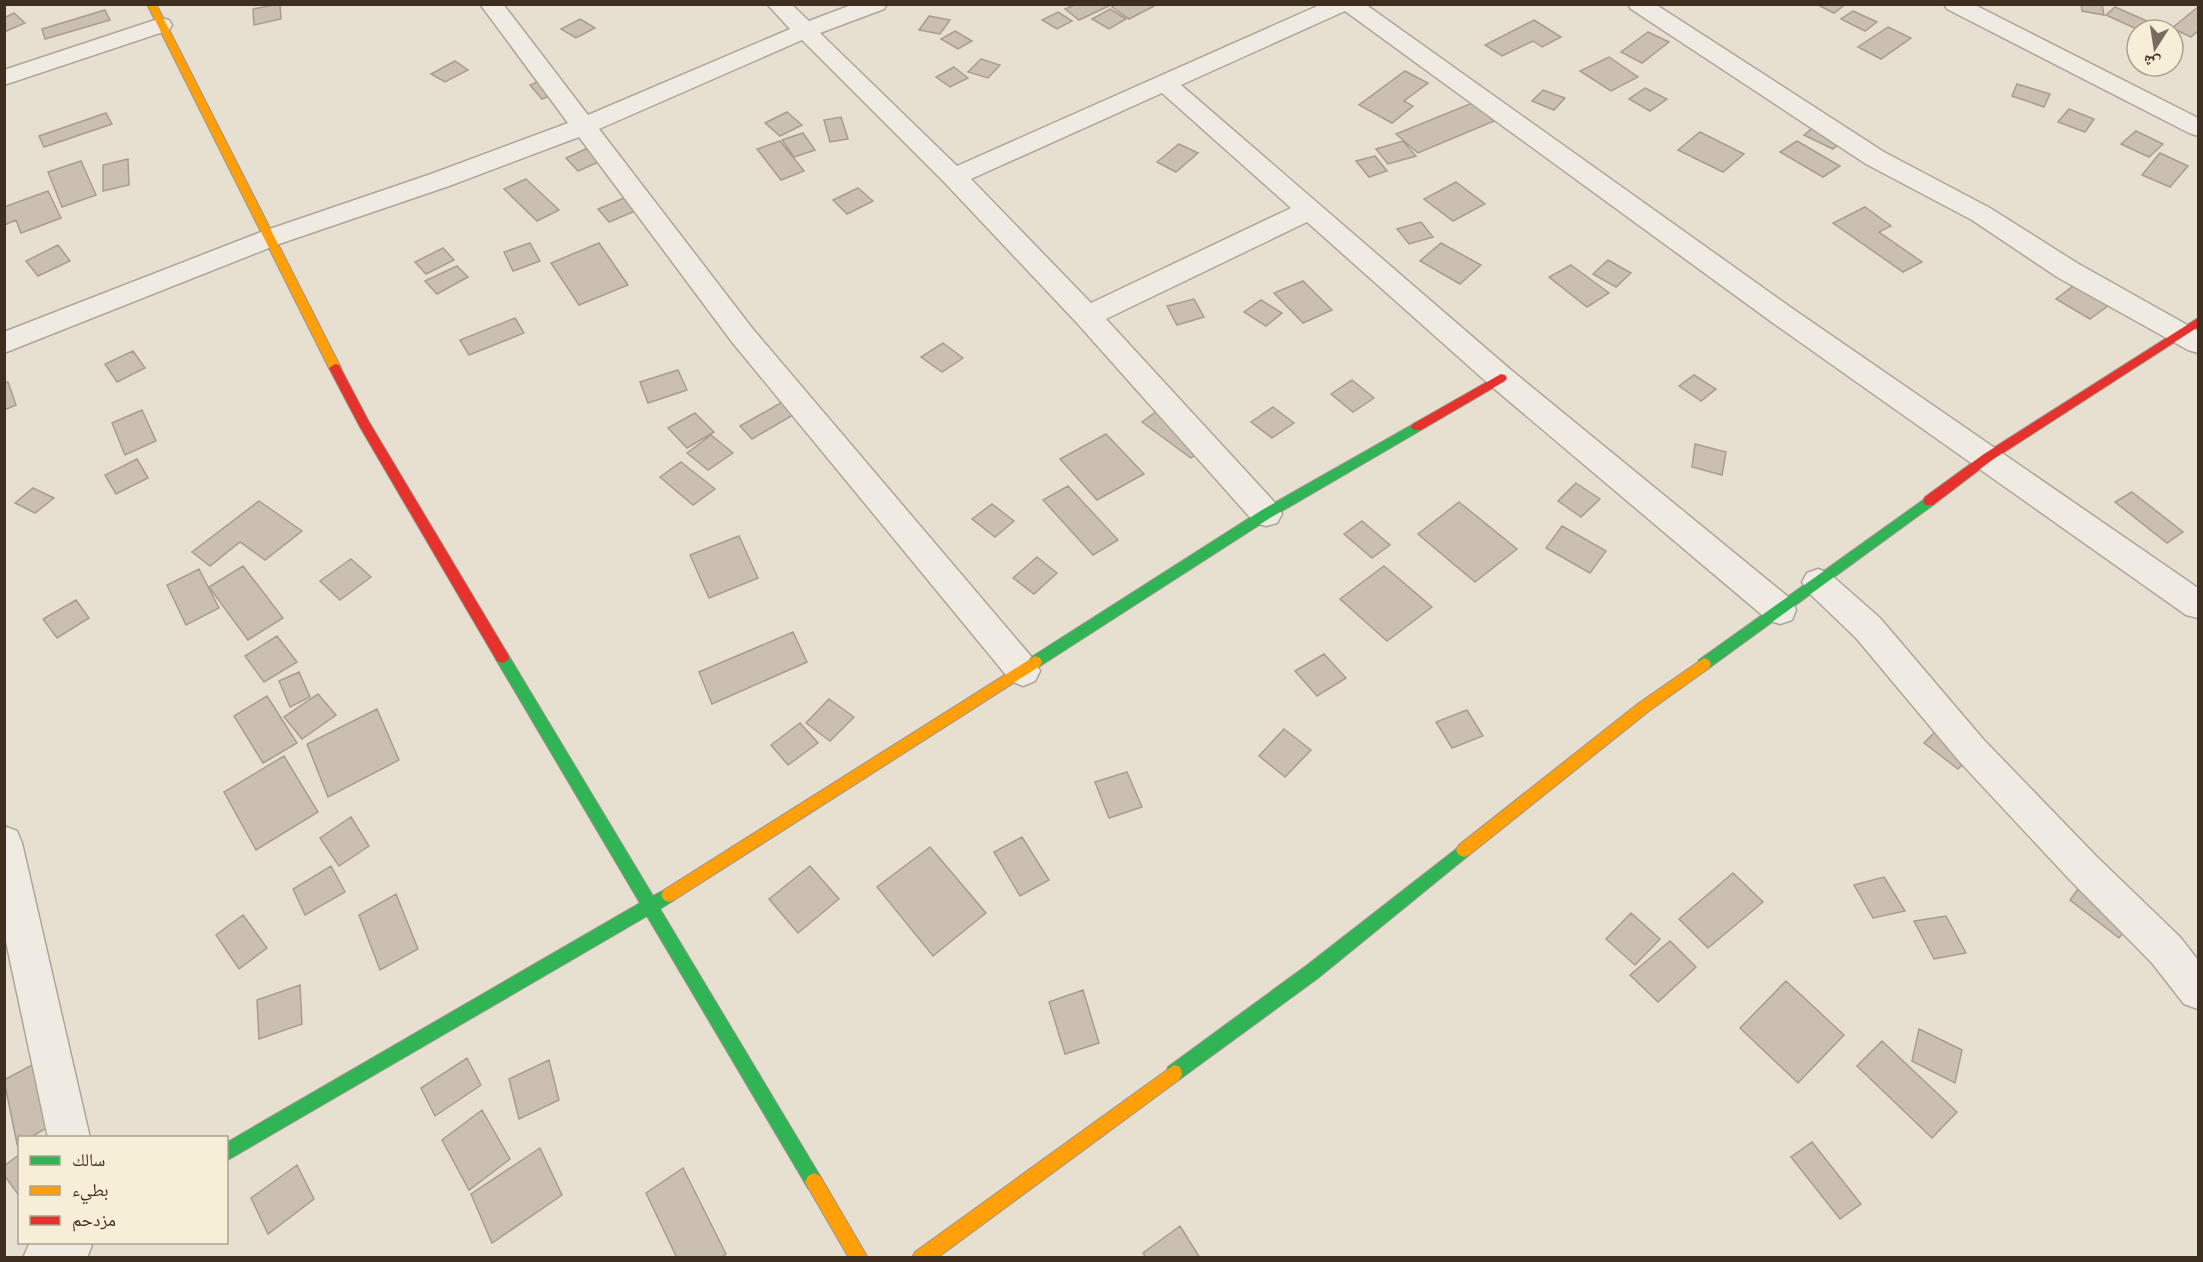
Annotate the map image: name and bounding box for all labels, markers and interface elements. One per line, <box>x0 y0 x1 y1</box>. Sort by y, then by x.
north arrow <box>2125 18 2185 78</box>
text: ش <box>2141 45 2164 75</box>
legend <box>18 1136 228 1244</box>
text: سالك <box>72 1147 105 1177</box>
text: بطيء <box>72 1177 109 1207</box>
text: مزدحم <box>72 1207 116 1237</box>

